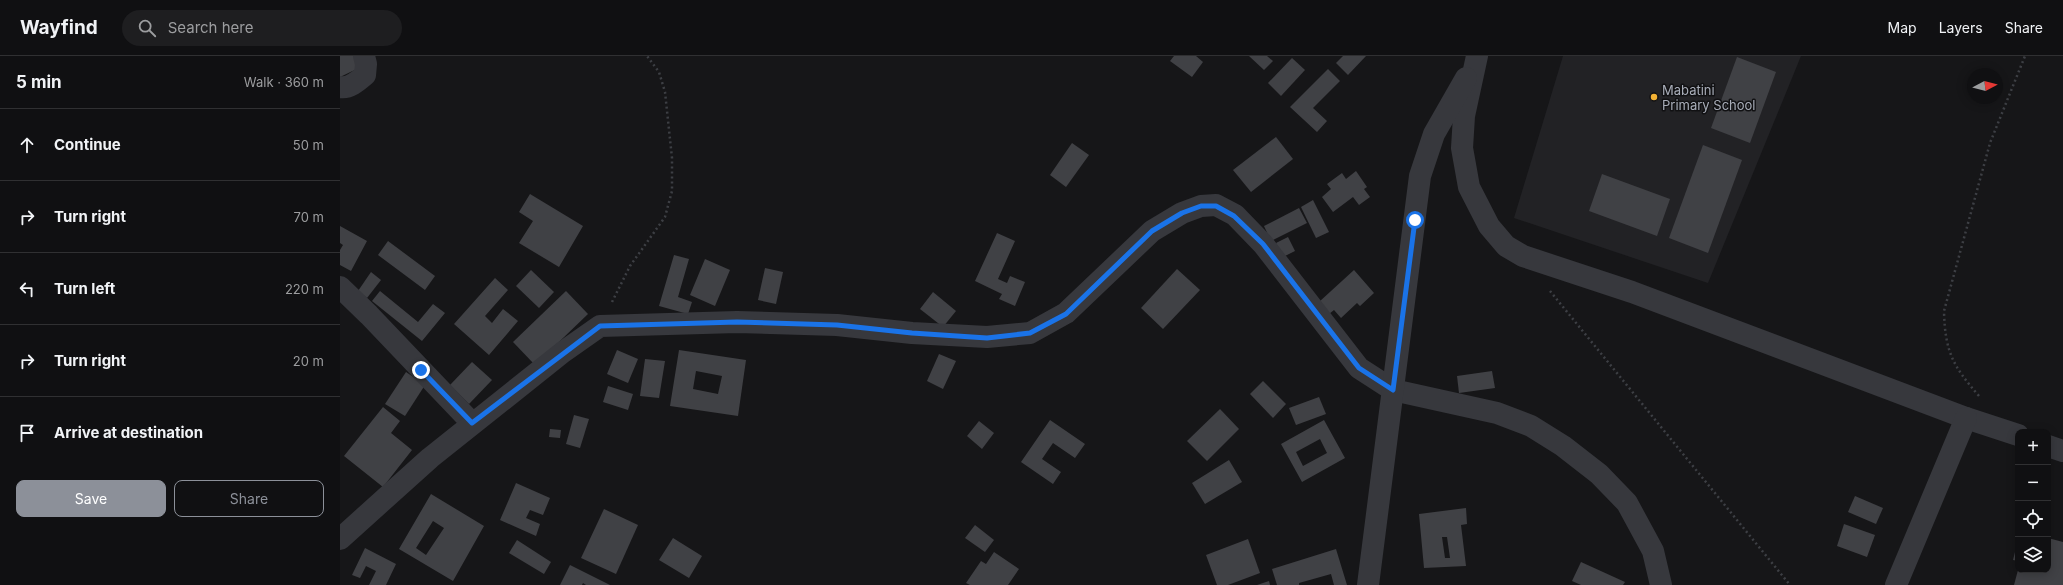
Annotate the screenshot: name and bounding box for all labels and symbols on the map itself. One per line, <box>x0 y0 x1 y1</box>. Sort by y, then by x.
north arrow <box>1967 68 2003 104</box>
place label: Mabatini Primary School <box>1662 82 1756 113</box>
marker: Mabatini Primary School <box>1649 92 1659 102</box>
route start <box>1406 211 1424 229</box>
route end <box>412 361 430 379</box>

